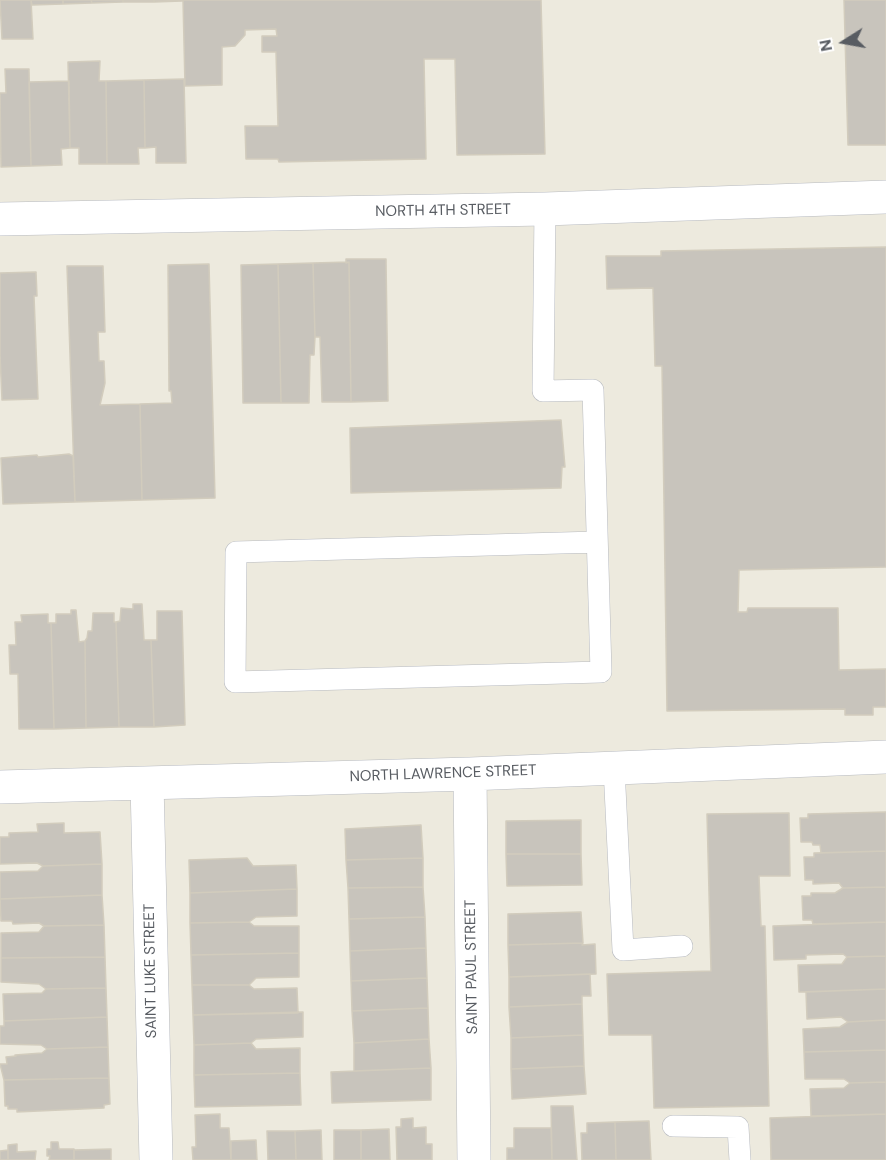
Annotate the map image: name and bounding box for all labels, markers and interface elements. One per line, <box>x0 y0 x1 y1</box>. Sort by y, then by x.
north arrow <box>814 12 874 72</box>
text: N <box>814 38 837 53</box>
street label: NORTH 4TH STREET <box>375 201 511 221</box>
street label: NORTH LAWRENCE STREET <box>349 762 537 786</box>
street label: SAINT PAUL STREET <box>462 900 482 1034</box>
street label: SAINT LUKE STREET <box>141 904 161 1038</box>

